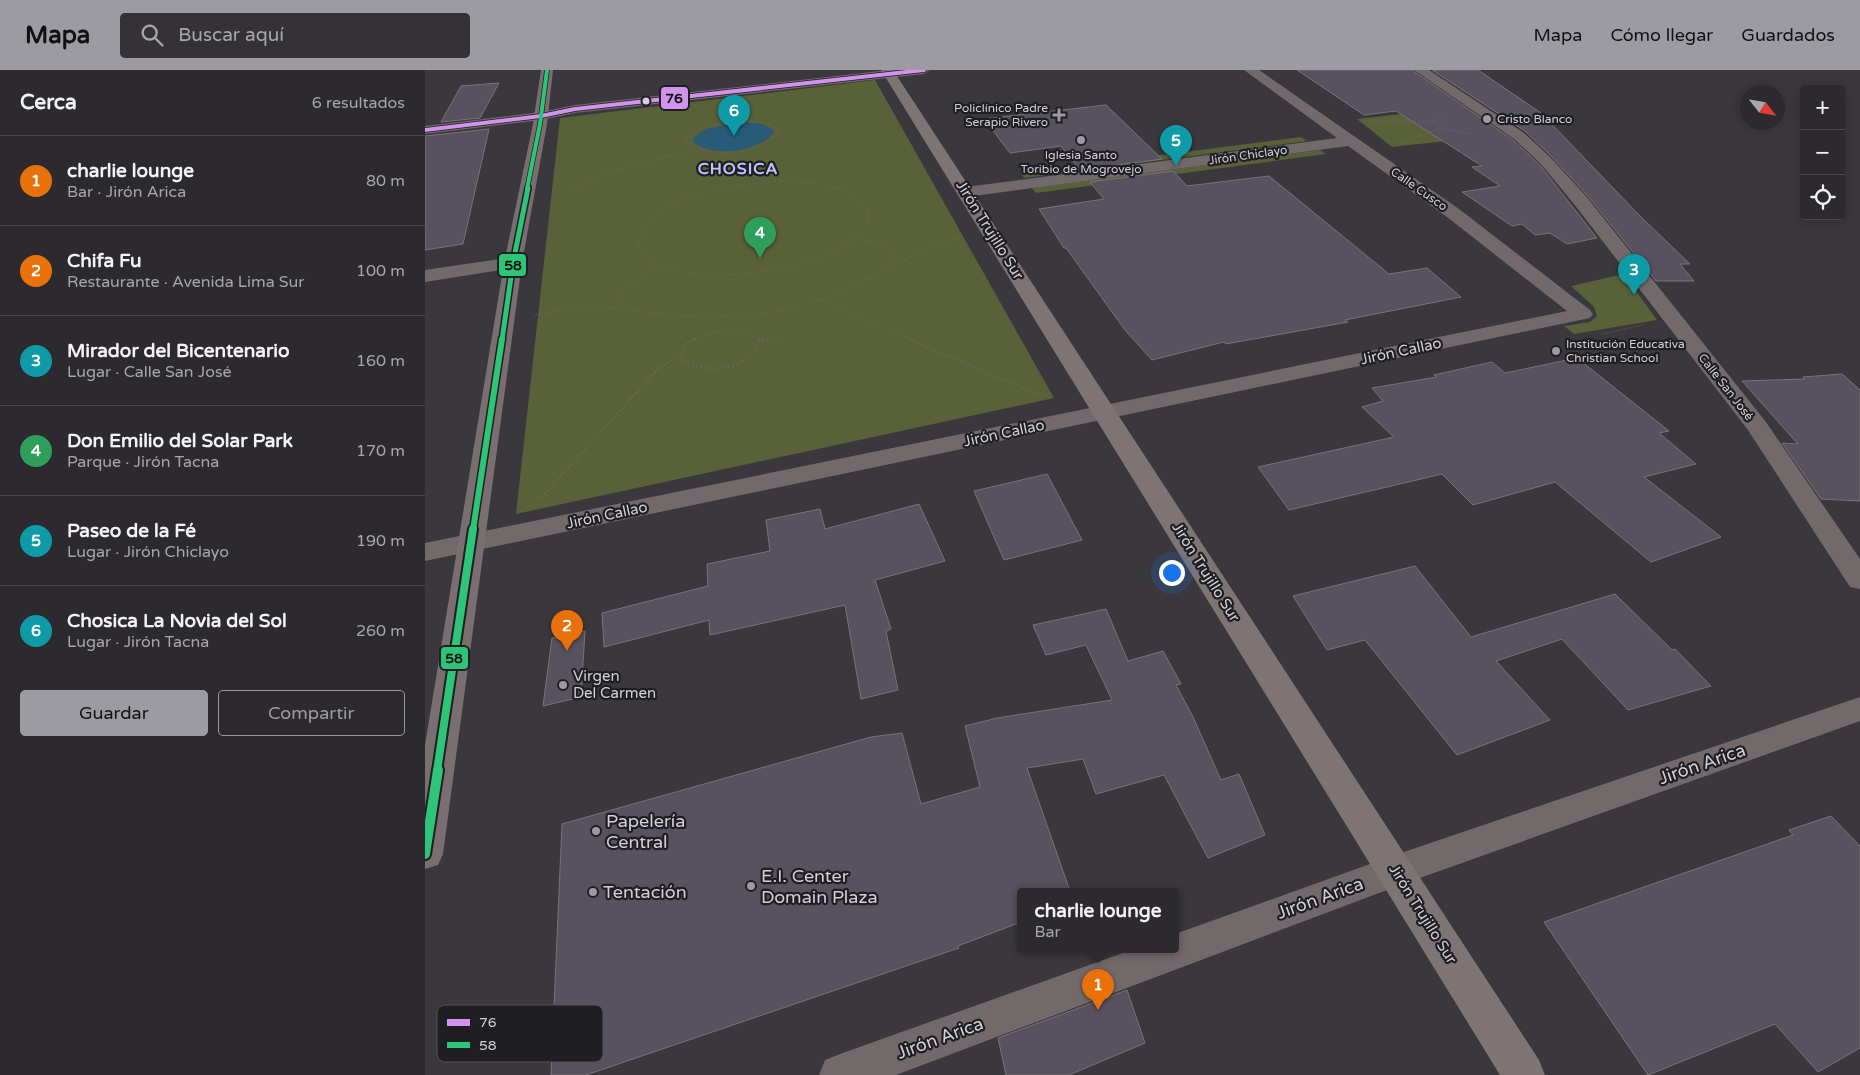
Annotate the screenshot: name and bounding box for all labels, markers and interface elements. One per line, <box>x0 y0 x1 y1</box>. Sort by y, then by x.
search box <box>120 13 470 58</box>
text: Mapa <box>25 21 90 50</box>
icon: search <box>138 21 166 49</box>
text: Buscar aquí <box>178 24 284 46</box>
text: Mapa <box>1533 24 1582 46</box>
text: Cómo llegar <box>1610 24 1713 46</box>
text: Guardados <box>1741 24 1835 46</box>
north arrow <box>1740 85 1785 130</box>
map controls <box>1800 85 1845 220</box>
button: + <box>1800 85 1845 130</box>
line badge: 76 <box>660 86 689 110</box>
text: Cerca <box>20 90 77 115</box>
text: 76 <box>665 90 683 107</box>
text: 6 resultados <box>312 93 405 113</box>
pin: 6 <box>718 95 750 136</box>
unlabelled marker <box>641 96 651 106</box>
place label: Policlínico Padre Serapio Rivero <box>954 101 1048 129</box>
marker: Policlínico Padre Serapio Rivero <box>1052 108 1066 122</box>
place label: Cristo Blanco <box>1497 112 1572 126</box>
marker: Cristo Blanco <box>1481 113 1493 125</box>
pin: 5 <box>1160 125 1192 166</box>
button: − <box>1800 130 1845 175</box>
marker: Iglesia Santo Toribio de Mogrovejo <box>1075 134 1087 146</box>
street label: Jirón Chiclayo <box>1208 143 1288 167</box>
place label: Iglesia Santo Toribio de Mogrovejo <box>1020 148 1142 176</box>
district label: CHOSICA <box>698 159 778 179</box>
text: charlie lounge <box>67 160 194 182</box>
street label: Calle Cusco <box>1388 164 1450 214</box>
text: 1 <box>31 171 41 191</box>
text: 80 m <box>366 171 405 191</box>
button: locate <box>1800 175 1845 220</box>
street label: Jirón Trujillo Sur <box>952 177 1028 283</box>
text: Bar · Jirón Arica <box>67 182 186 202</box>
pin: 4 <box>744 217 776 258</box>
text: Chifa Fu <box>67 250 142 272</box>
line badge: 58 <box>498 253 527 277</box>
pin: 3 <box>1618 254 1650 295</box>
text: 58 <box>504 257 522 274</box>
text: 2 <box>31 261 41 281</box>
text: 100 m <box>356 261 405 281</box>
text: Restaurante · Avenida Lima Sur <box>67 272 304 292</box>
street label: Jirón Callao <box>1359 334 1443 368</box>
place label: Institución Educativa Christian School <box>1566 337 1685 365</box>
text: Mirador del Bicentenario <box>67 340 290 362</box>
marker: Institución Educativa Christian School <box>1550 345 1562 357</box>
text: 3 <box>31 351 41 371</box>
text: 160 m <box>356 351 405 371</box>
street label: Calle San José <box>1696 351 1757 423</box>
text: Lugar · Calle San José <box>67 362 232 382</box>
street label: Jirón Callao <box>962 416 1046 450</box>
text: Don Emilio del Solar Park <box>67 430 293 452</box>
text: 4 <box>31 441 41 461</box>
text: 170 m <box>356 441 405 461</box>
text: Parque · Jirón Tacna <box>67 452 219 472</box>
street label: Jirón Callao <box>565 498 649 532</box>
street label: Jirón Trujillo Sur <box>1168 519 1244 625</box>
text: Paseo de la Fé <box>67 520 196 542</box>
text: 5 <box>31 531 41 551</box>
text: 190 m <box>356 531 405 551</box>
text: Lugar · Jirón Chiclayo <box>67 542 229 562</box>
your location <box>1159 560 1185 586</box>
text: Chosica La Novia del Sol <box>67 610 287 632</box>
pin: 2 <box>551 610 583 651</box>
text: 6 <box>31 621 41 641</box>
text: 260 m <box>356 621 405 641</box>
text: Lugar · Jirón Tacna <box>67 632 209 652</box>
line badge: 58 <box>440 646 469 670</box>
text: 58 <box>445 650 463 667</box>
place label: Virgen Del Carmen <box>573 667 656 702</box>
marker: Virgen Del Carmen <box>557 679 569 691</box>
button: Guardar <box>20 690 208 736</box>
button: Compartir <box>218 690 405 736</box>
street label: Jirón Arica <box>1656 739 1748 789</box>
place label: Papelería Central <box>606 810 685 853</box>
marker: Papelería Central <box>590 825 602 837</box>
street label: Jirón Trujillo Sur <box>1385 861 1461 967</box>
place label: E.I. Center Domain Plaza <box>761 865 878 908</box>
street label: Jirón Arica <box>1274 872 1366 924</box>
marker: E.I. Center Domain Plaza <box>745 880 757 892</box>
place label: Tentación <box>603 881 687 903</box>
marker: Tentación <box>587 886 599 898</box>
popup <box>1017 888 1179 953</box>
text: charlie lounge <box>1035 900 1161 922</box>
text: Bar <box>1035 922 1061 942</box>
pin: 1 <box>1082 969 1114 1010</box>
legend <box>437 1005 603 1062</box>
street label: Jirón Arica <box>894 1012 986 1064</box>
text: 76 <box>479 1014 497 1031</box>
text: 58 <box>479 1037 497 1054</box>

